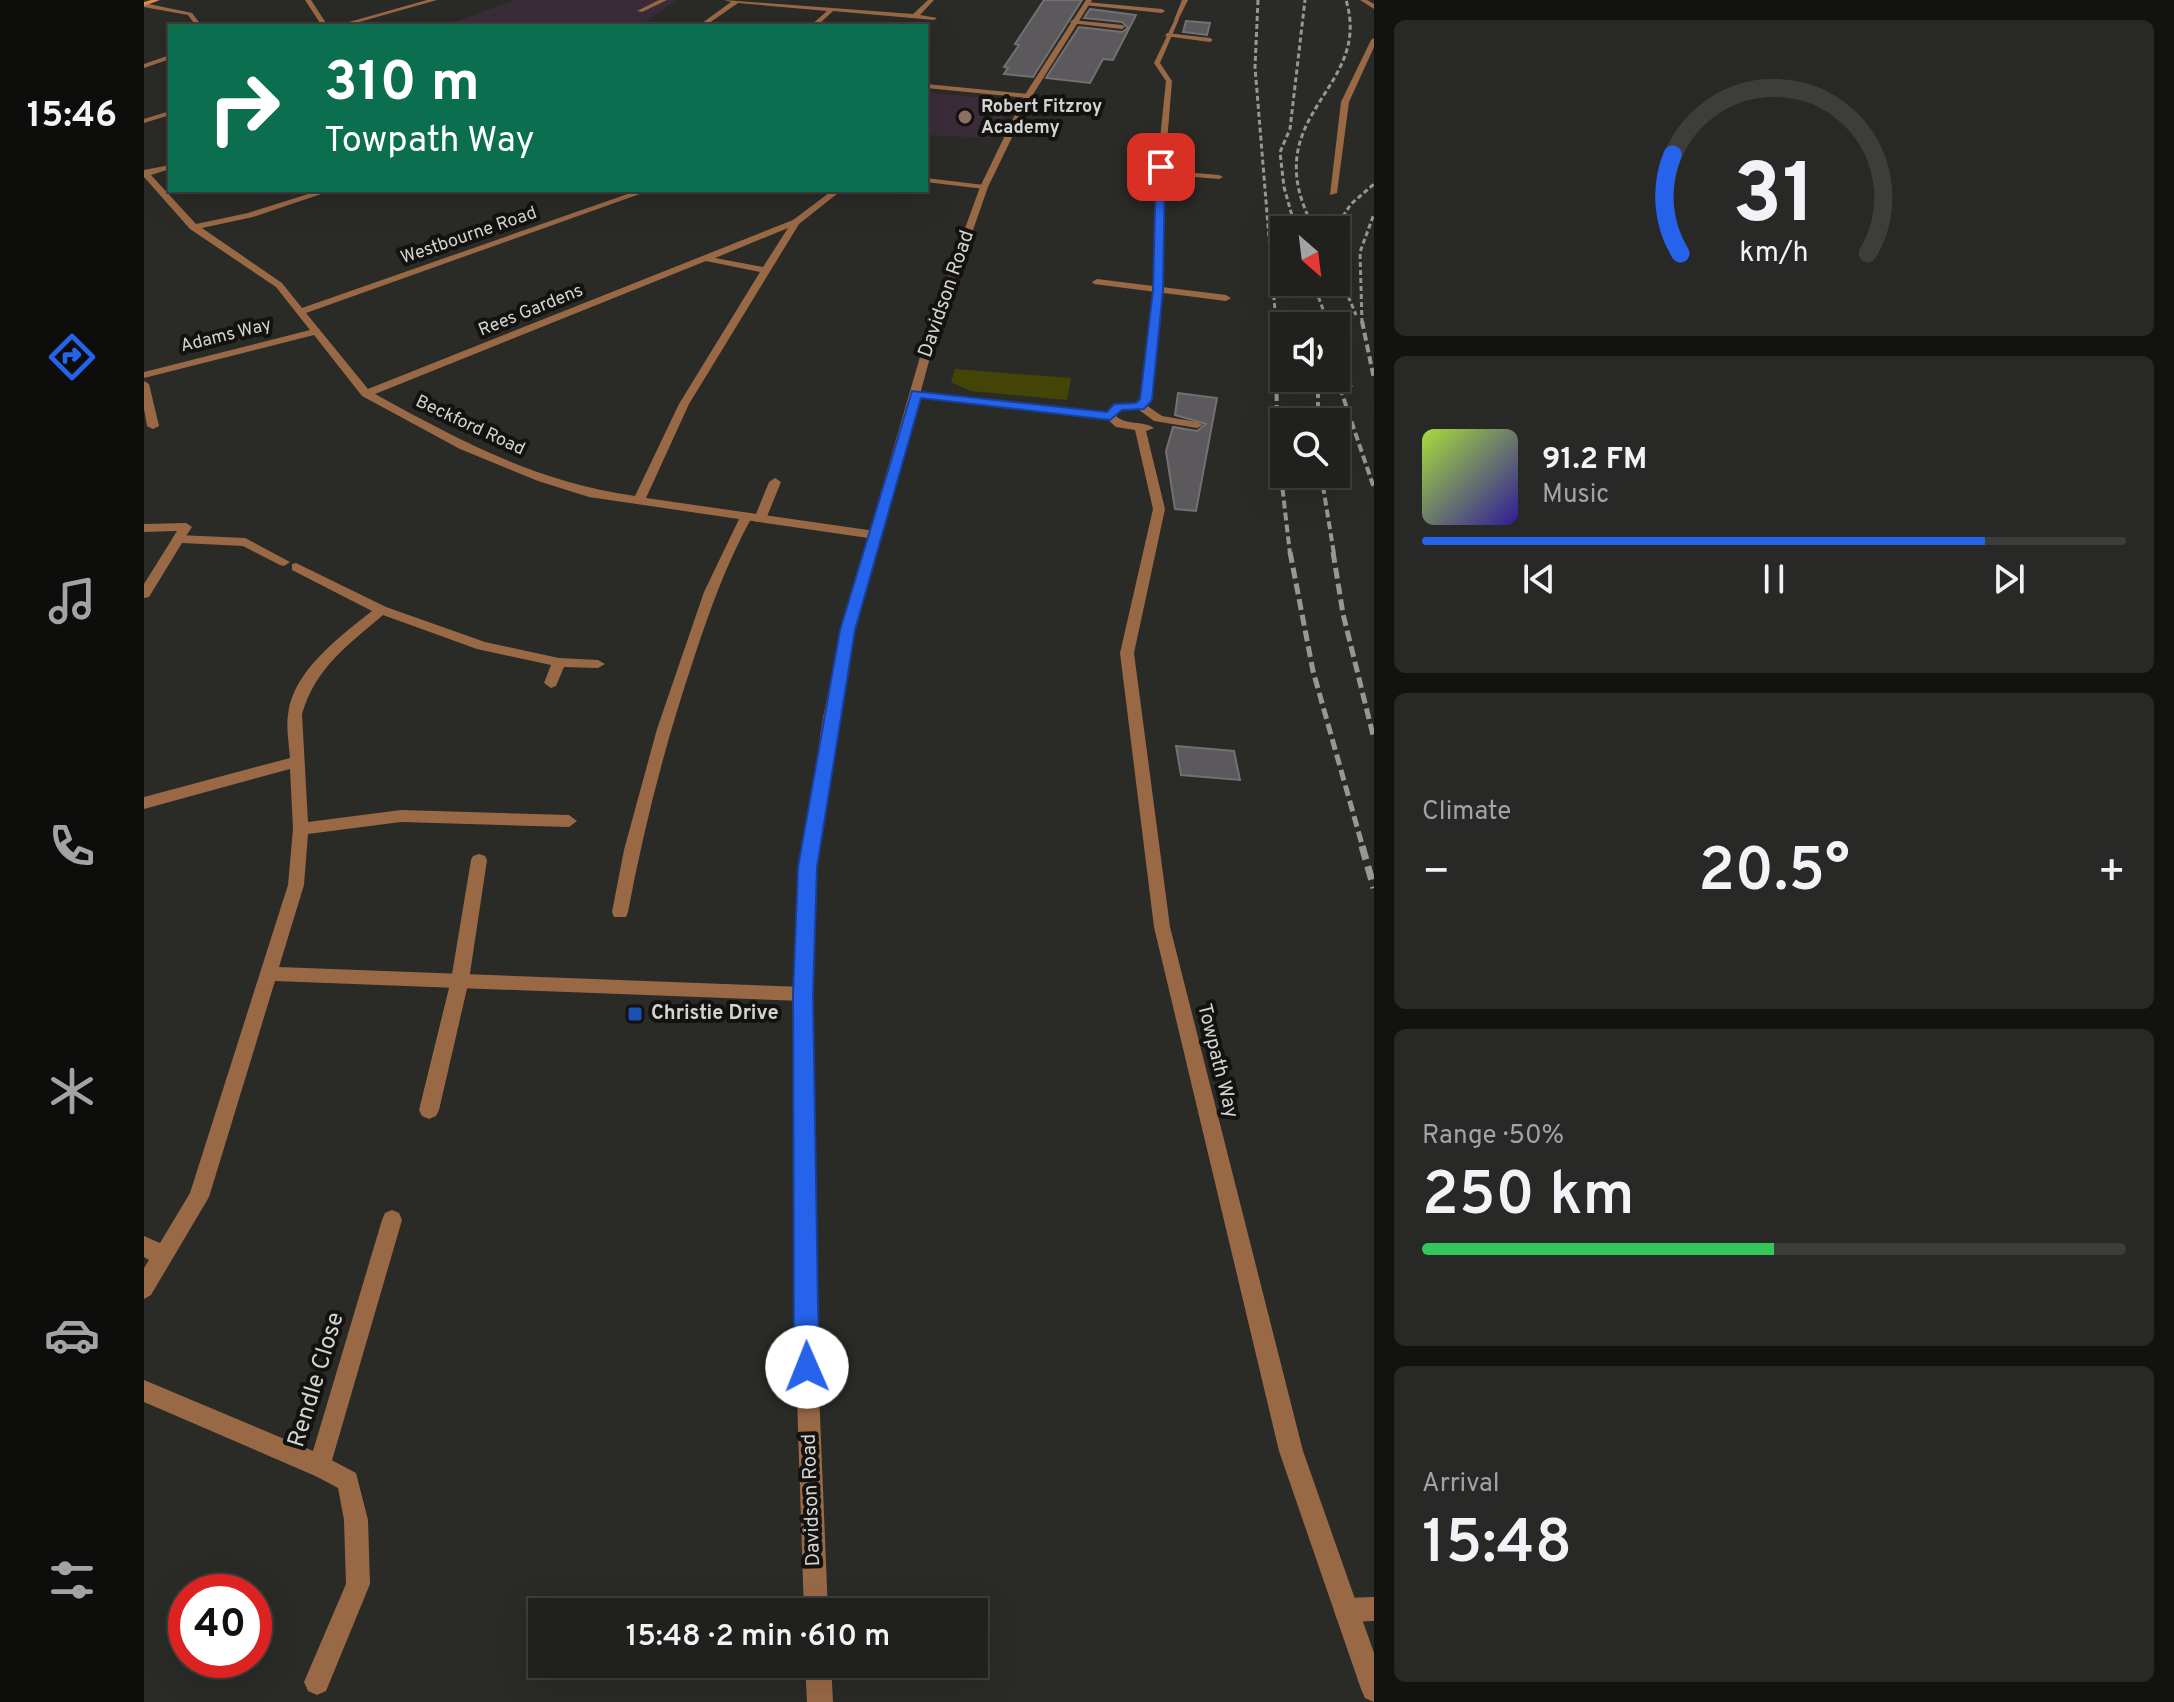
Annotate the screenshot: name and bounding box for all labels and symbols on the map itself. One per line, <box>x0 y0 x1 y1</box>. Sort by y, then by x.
place label: Robert Fitzroy Academy <box>981 96 1102 140</box>
marker: Robert Fitzroy Academy <box>956 108 974 126</box>
pin <box>1127 133 1195 201</box>
street label: Westbourne Road <box>398 202 540 270</box>
north arrow <box>1270 216 1350 296</box>
street label: Davidson Road <box>913 227 981 361</box>
street label: Rees Gardens <box>475 280 587 342</box>
street label: Adams Way <box>178 314 274 358</box>
street label: Beckford Road <box>411 391 529 461</box>
place label: Christie Drive <box>651 1001 779 1027</box>
street label: Towpath Way <box>1190 1001 1244 1121</box>
marker: Christie Drive <box>626 1005 644 1023</box>
street label: Rendle Close <box>282 1309 352 1451</box>
position arrow <box>765 1325 849 1409</box>
street label: Davidson Road <box>797 1433 827 1567</box>
speed limit sign: 40 <box>168 1574 272 1678</box>

